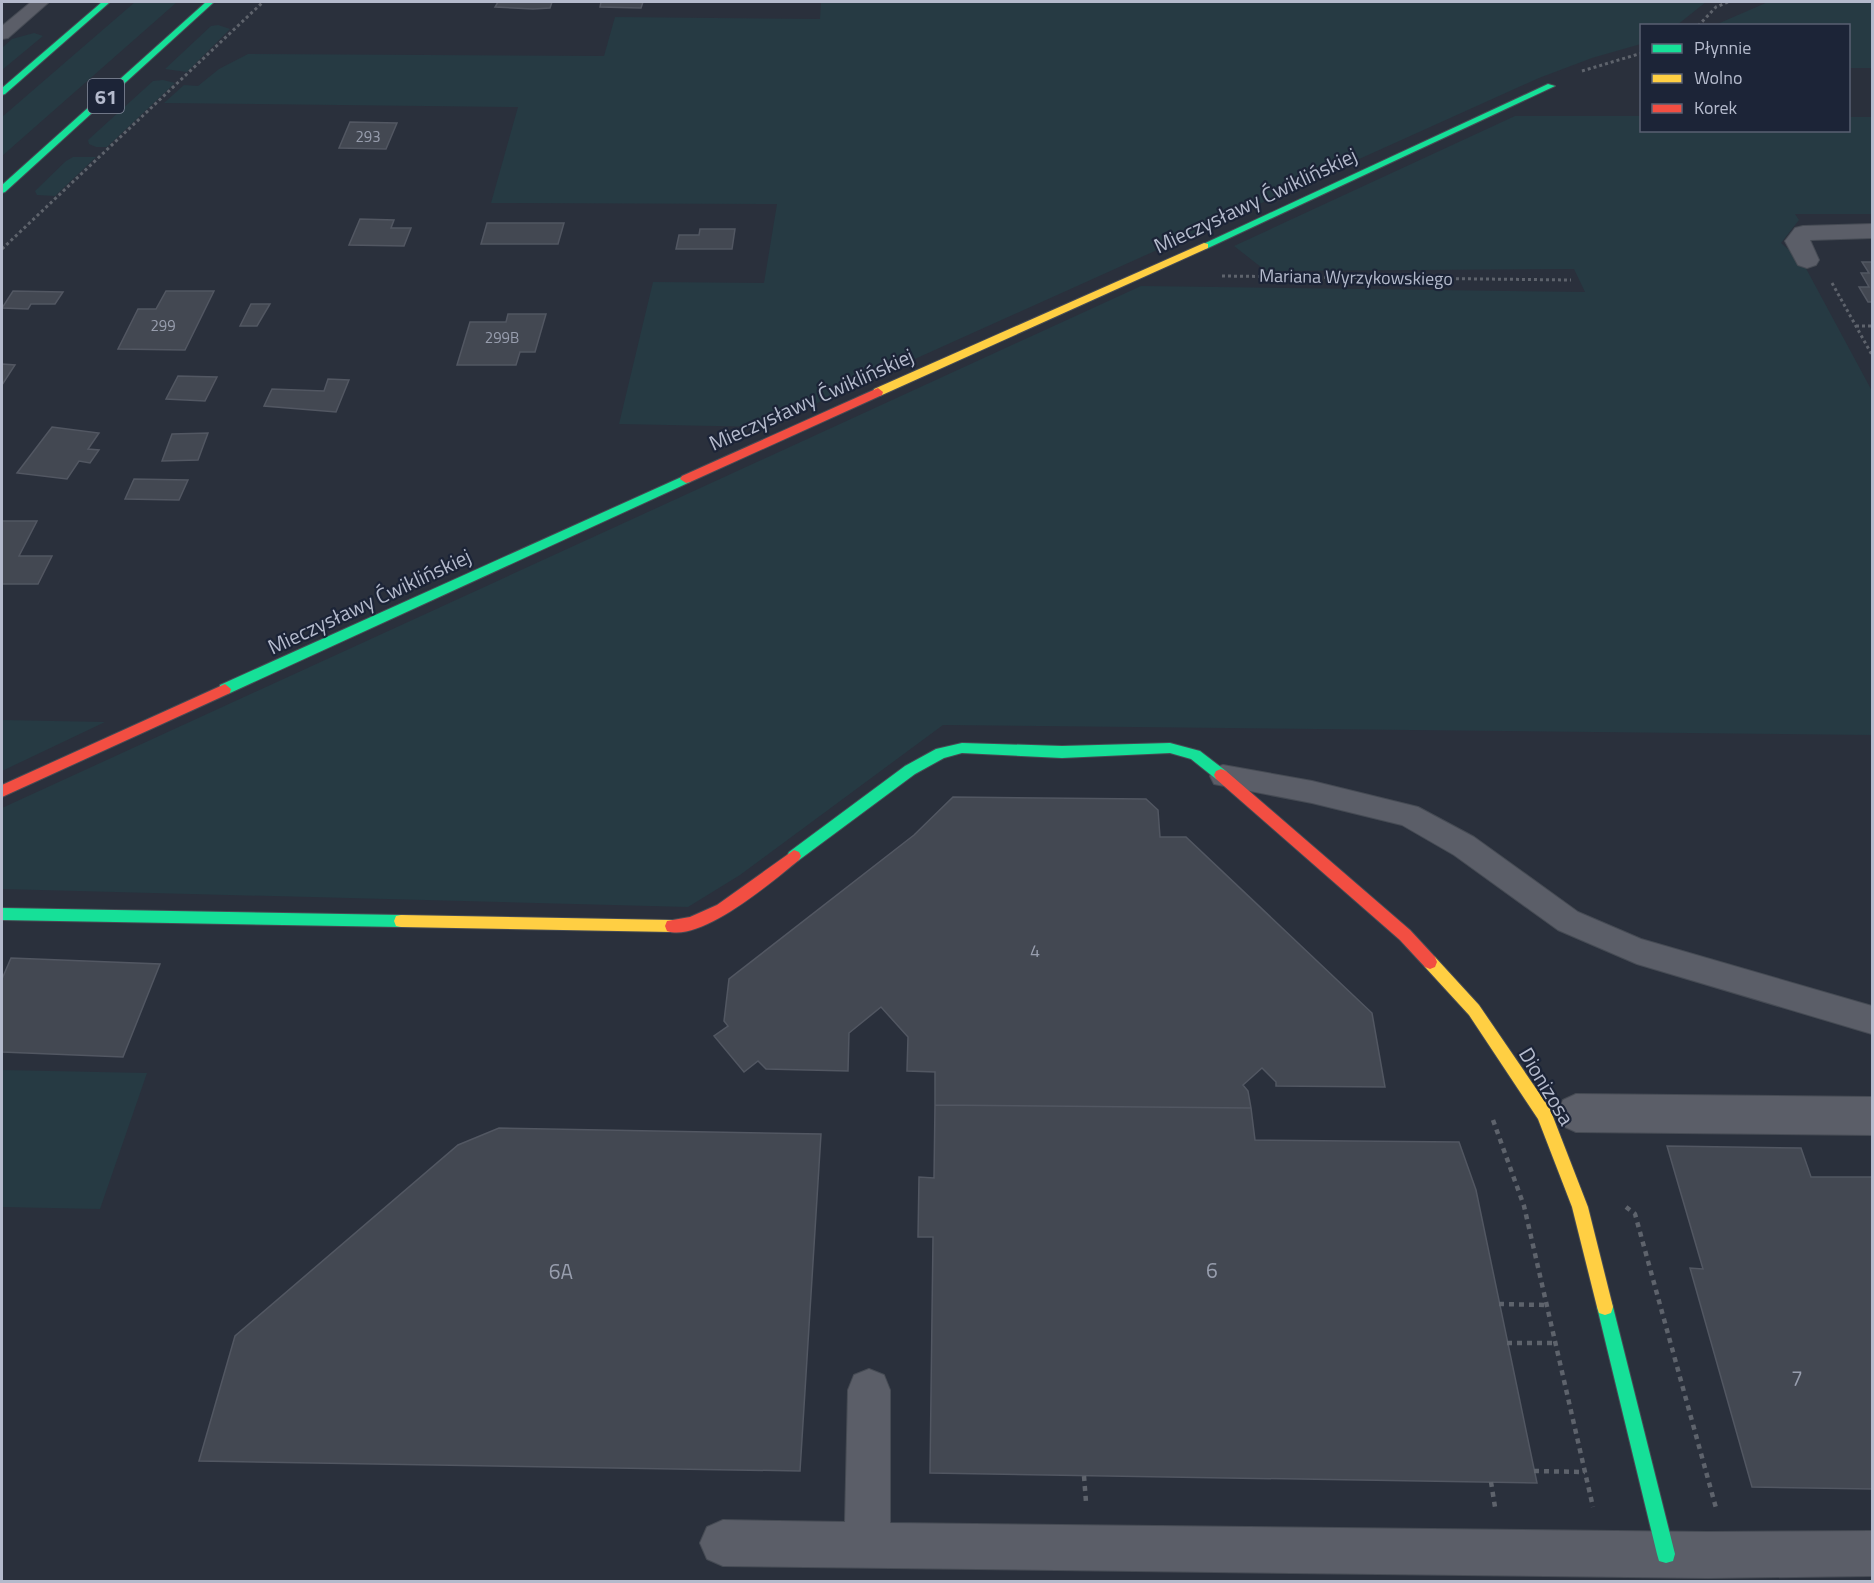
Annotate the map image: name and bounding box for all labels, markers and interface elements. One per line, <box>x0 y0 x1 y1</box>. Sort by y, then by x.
legend <box>1640 24 1850 132</box>
text: Płynnie <box>1694 34 1751 61</box>
text: Wolno <box>1694 64 1742 91</box>
road number: 61 <box>88 79 124 113</box>
text: Korek <box>1694 94 1738 121</box>
house number: 293 <box>355 125 381 148</box>
street label: Mieczysławy Ćwiklińskiej <box>1148 139 1362 261</box>
street label: Mariana Wyrzykowskiego <box>1259 262 1453 292</box>
house number: 299 <box>150 314 176 337</box>
house number: 299B <box>485 326 519 349</box>
street label: Mieczysławy Ćwiklińskiej <box>703 339 919 459</box>
street label: Mieczysławy Ćwiklińskiej <box>262 540 476 662</box>
house number: 4 <box>1030 937 1040 964</box>
street label: Dionizosa <box>1511 1041 1583 1131</box>
house number: 6 <box>1206 1254 1218 1286</box>
house number: 6A <box>549 1255 574 1287</box>
house number: 7 <box>1791 1362 1803 1394</box>

